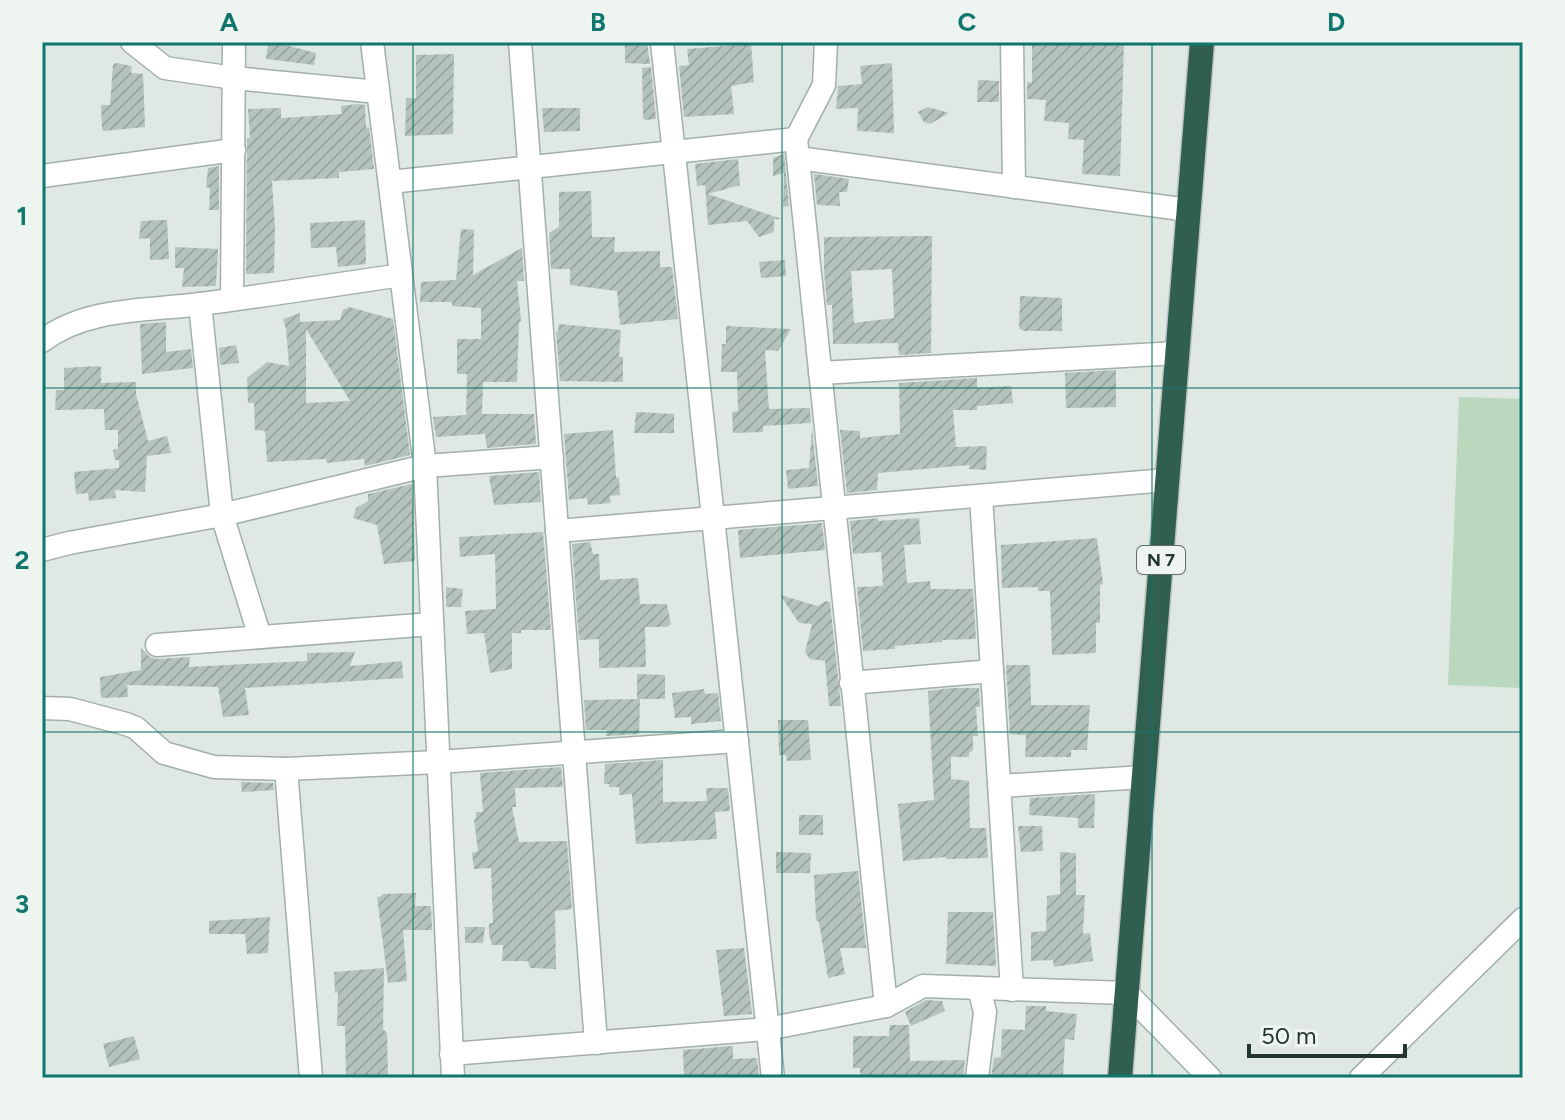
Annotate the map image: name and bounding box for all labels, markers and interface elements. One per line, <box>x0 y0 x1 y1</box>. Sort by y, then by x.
text: A <box>220 6 239 38</box>
text: B <box>590 6 606 38</box>
text: C <box>958 6 977 38</box>
text: D <box>1327 6 1345 38</box>
text: 1 <box>17 200 27 232</box>
text: 2 <box>14 544 30 576</box>
road number: N 7 <box>1137 546 1185 574</box>
text: 3 <box>15 888 29 920</box>
scale bar <box>1249 1008 1405 1058</box>
text: 50 m <box>1261 1021 1317 1050</box>

